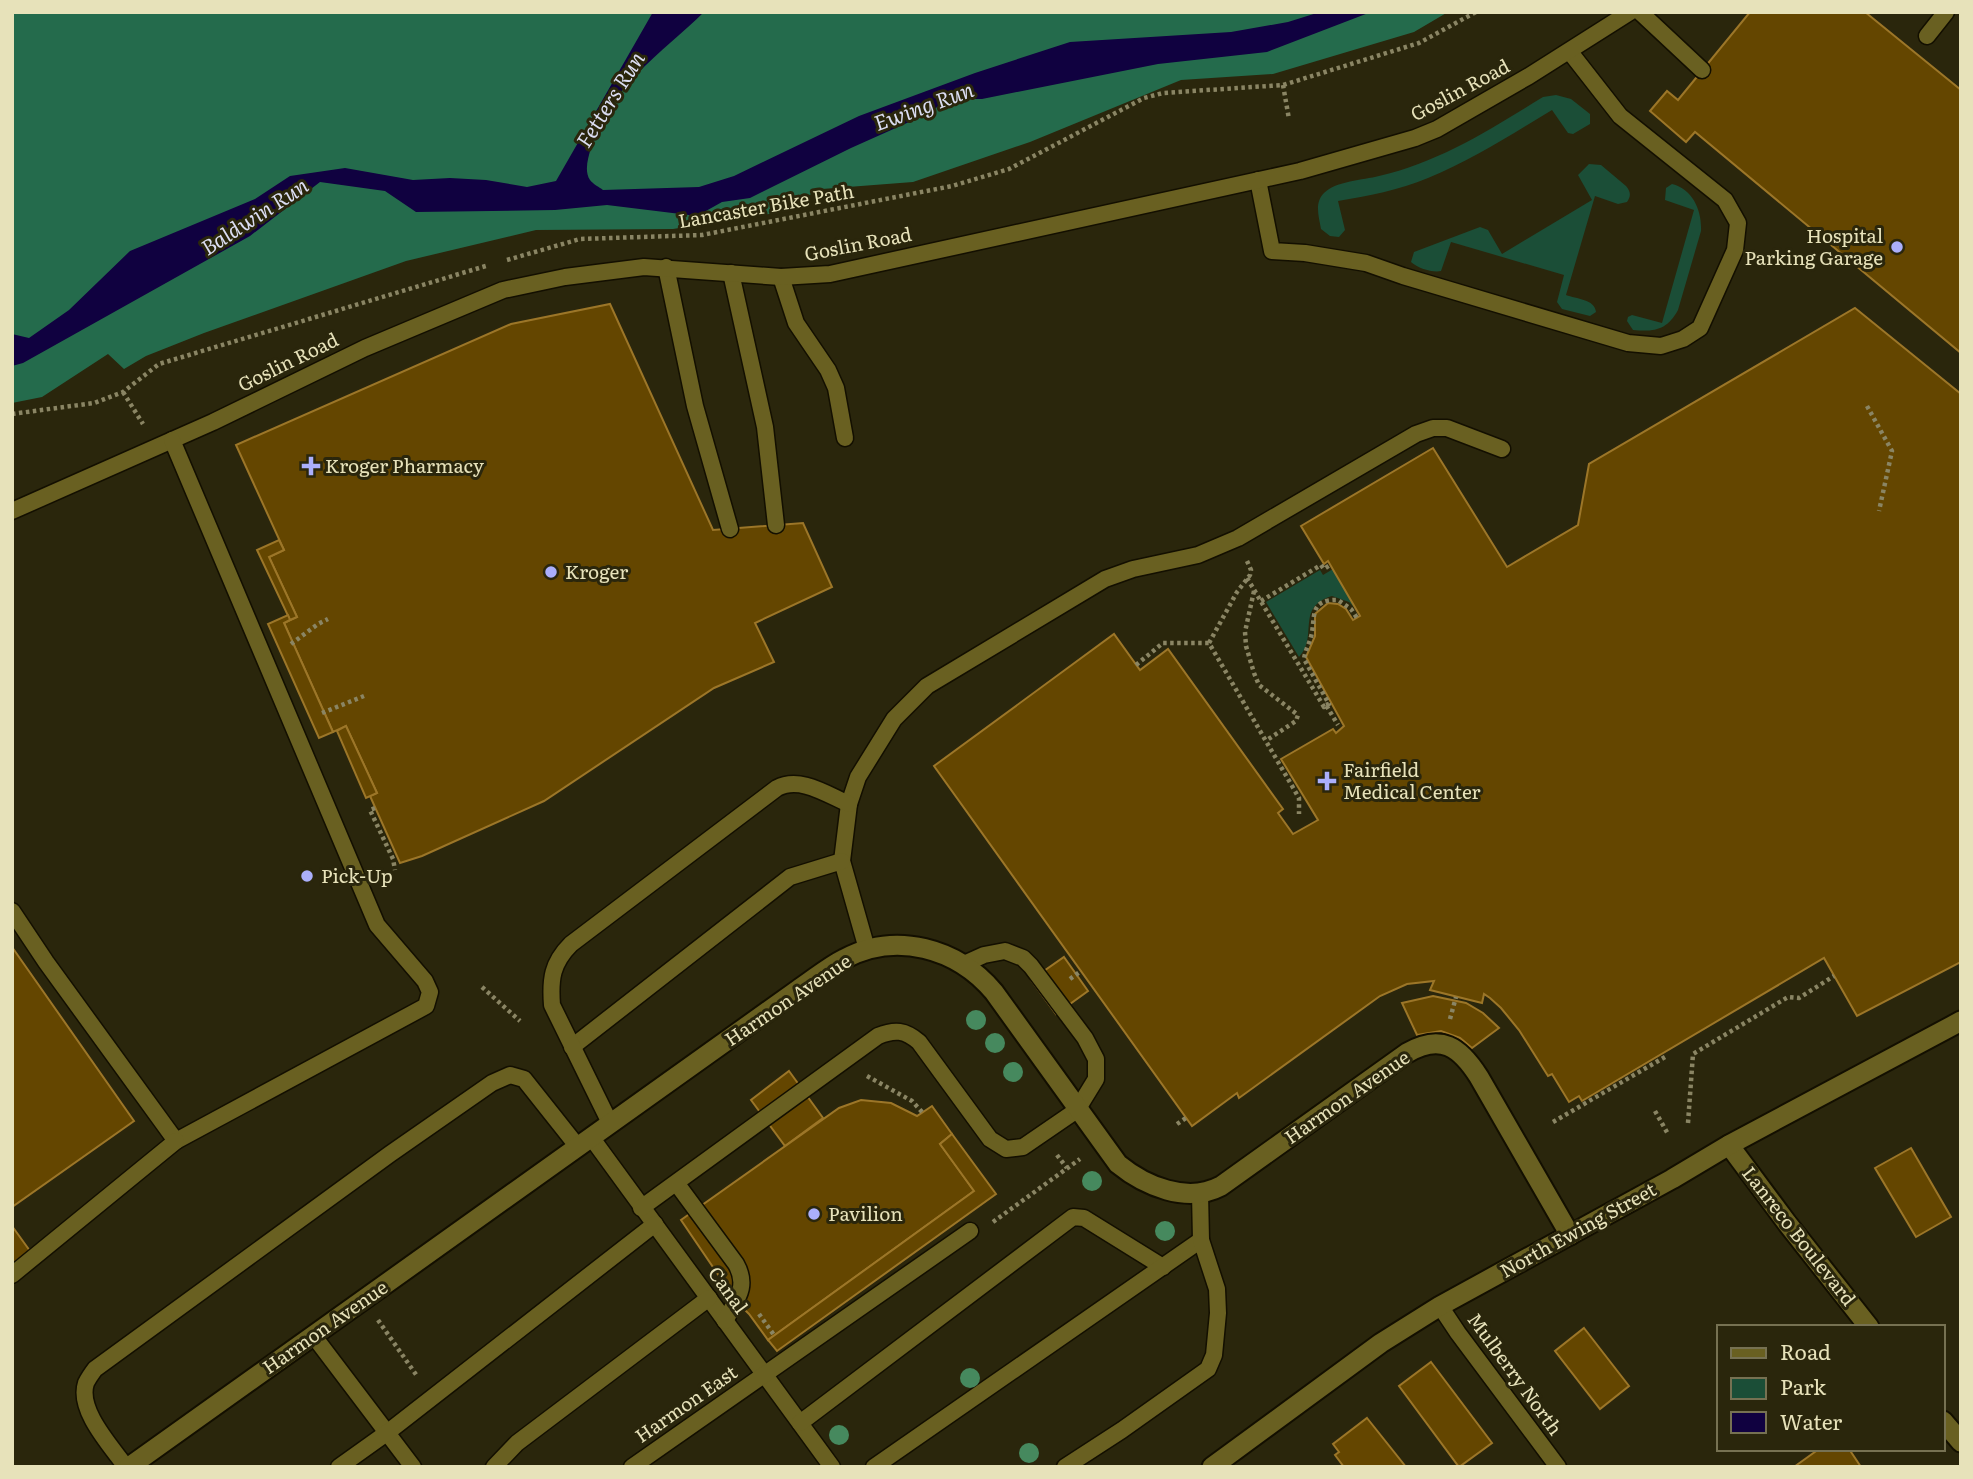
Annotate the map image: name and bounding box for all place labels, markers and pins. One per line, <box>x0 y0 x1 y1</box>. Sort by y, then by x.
place label: Hospital Parking Garage <box>1744 221 1883 271</box>
marker: Hospital Parking Garage <box>1889 239 1905 255</box>
place label: Kroger Pharmacy <box>325 451 484 479</box>
marker: Kroger Pharmacy <box>303 458 319 474</box>
place label: Kroger <box>565 557 628 585</box>
marker: Kroger <box>543 564 559 580</box>
place label: Fairfield Medical Center <box>1343 755 1481 805</box>
marker: Fairfield Medical Center <box>1317 771 1337 791</box>
place label: Pick-Up <box>321 861 393 889</box>
marker: Pick-Up <box>299 868 315 884</box>
place label: Pavilion <box>828 1199 903 1227</box>
marker: Pavilion <box>806 1206 822 1222</box>

